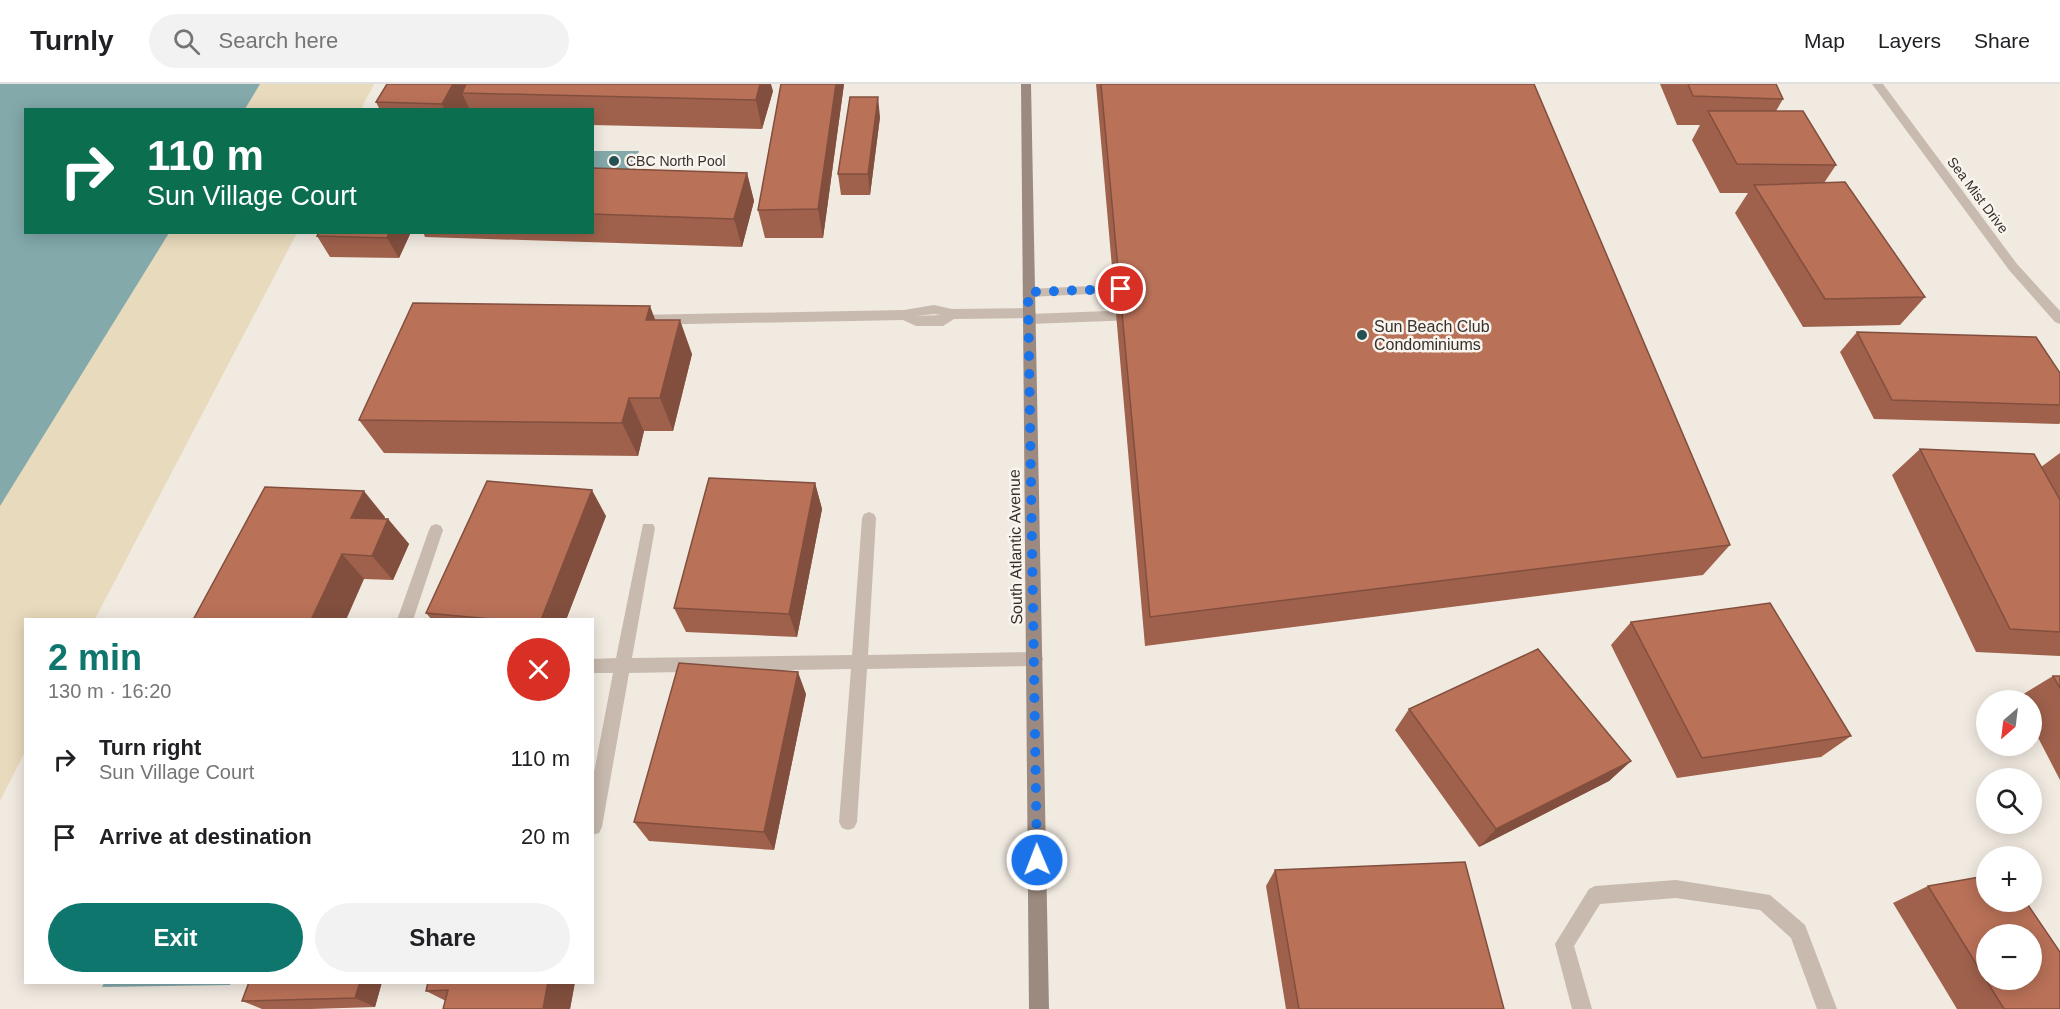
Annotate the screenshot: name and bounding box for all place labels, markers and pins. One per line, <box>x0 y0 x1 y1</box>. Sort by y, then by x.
place label: CBC North Pool <box>626 153 726 169</box>
marker: CBC North Pool <box>607 154 621 168</box>
pin <box>1095 263 1146 314</box>
place label: Sun Beach Club Condominiums <box>1374 318 1490 353</box>
marker: Sun Beach Club Condominiums <box>1355 328 1369 342</box>

